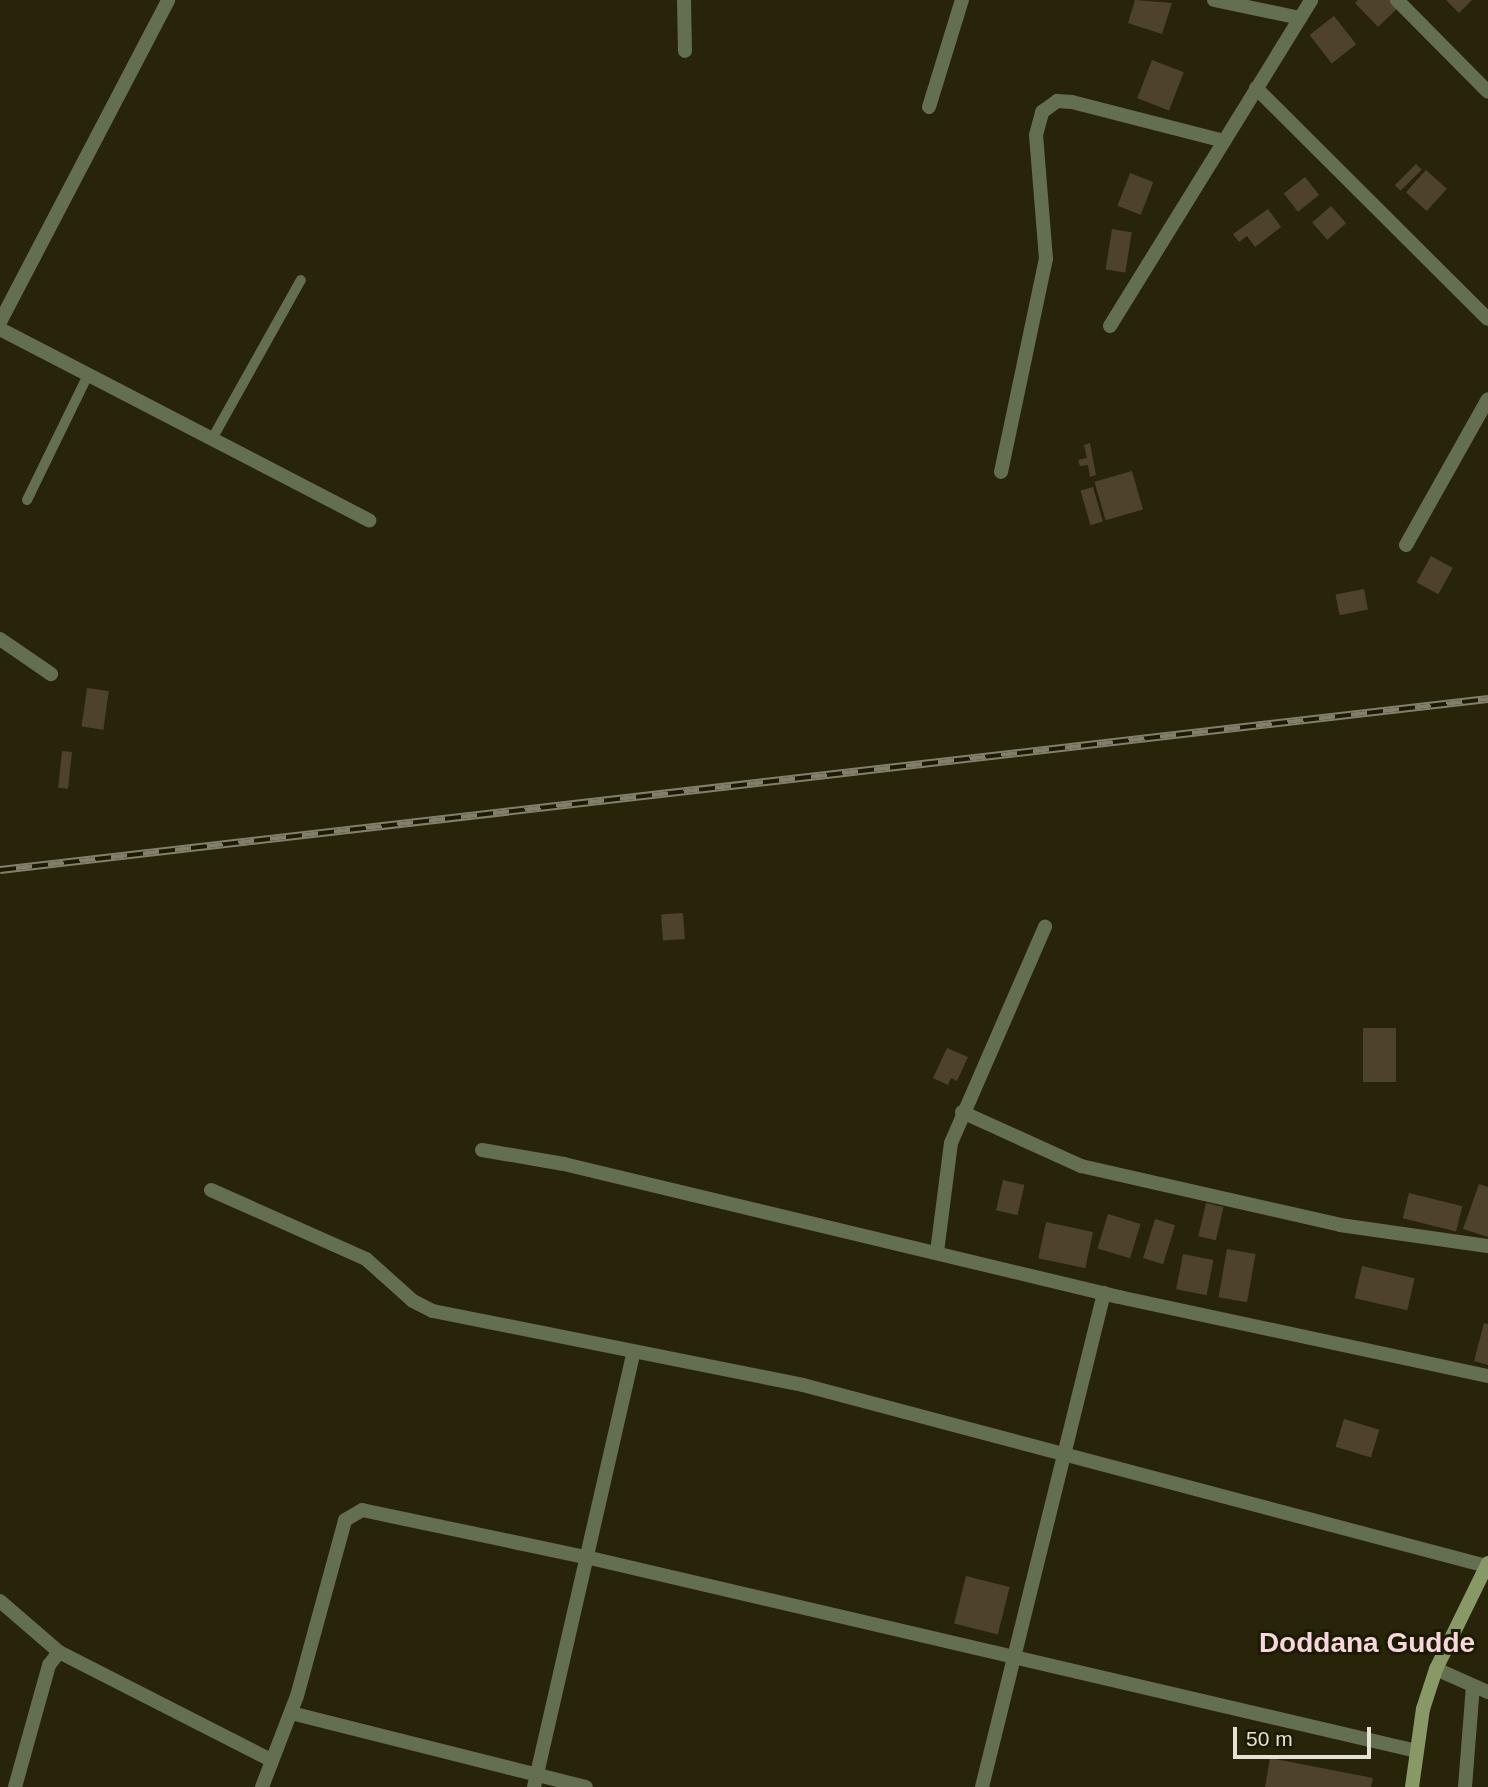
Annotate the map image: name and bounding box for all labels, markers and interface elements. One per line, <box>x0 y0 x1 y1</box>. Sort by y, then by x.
district label: Doddana Gudde <box>1259 1626 1475 1660</box>
scale bar <box>1236 1714 1374 1758</box>
text: 50 m <box>1246 1727 1293 1750</box>

